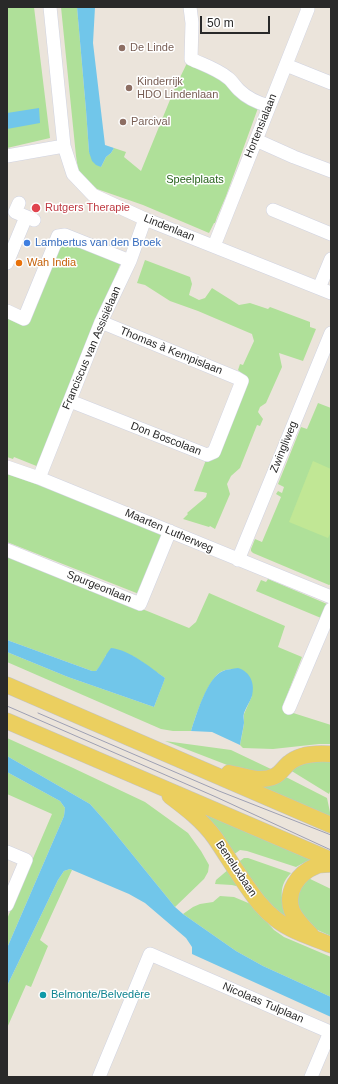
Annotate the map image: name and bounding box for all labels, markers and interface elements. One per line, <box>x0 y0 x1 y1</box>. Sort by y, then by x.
scale bar <box>202 8 272 34</box>
text: 50 m <box>207 16 234 30</box>
place label: De Linde <box>130 41 174 55</box>
marker: De Linde <box>117 43 127 53</box>
place label: Kinderrijk HDO Lindenlaan <box>137 75 218 101</box>
marker: Kinderrijk HDO Lindenlaan <box>124 83 134 93</box>
street label: Hortensialaan <box>242 92 280 160</box>
place label: Parcival <box>131 115 170 129</box>
marker: Parcival <box>118 117 128 127</box>
park label: Speelplaats <box>166 173 224 187</box>
place label: Rutgers Therapie <box>45 201 130 215</box>
marker: Rutgers Therapie <box>30 202 42 214</box>
street label: Lindenlaan <box>142 212 196 244</box>
place label: Lambertus van den Broek <box>35 236 161 250</box>
marker: Lambertus van den Broek <box>22 238 32 248</box>
place label: Wah India <box>27 256 76 270</box>
marker: Wah India <box>14 258 24 268</box>
street label: Franciscus van Assisiëlaan <box>60 284 124 412</box>
street label: Thomas à Kempislaan <box>118 324 224 378</box>
street label: Don Boscolaan <box>129 419 203 459</box>
street label: Zwingliweg <box>268 419 300 475</box>
street label: Maarten Lutherweg <box>123 506 215 556</box>
street label: Spurgeonlaan <box>65 568 133 606</box>
street label: Beneluxbaan <box>213 839 259 899</box>
street label: Nicolaas Tulplaan <box>220 980 306 1026</box>
place label: Belmonte/Belvedère <box>51 988 150 1002</box>
marker: Belmonte/Belvedère <box>38 990 48 1000</box>

